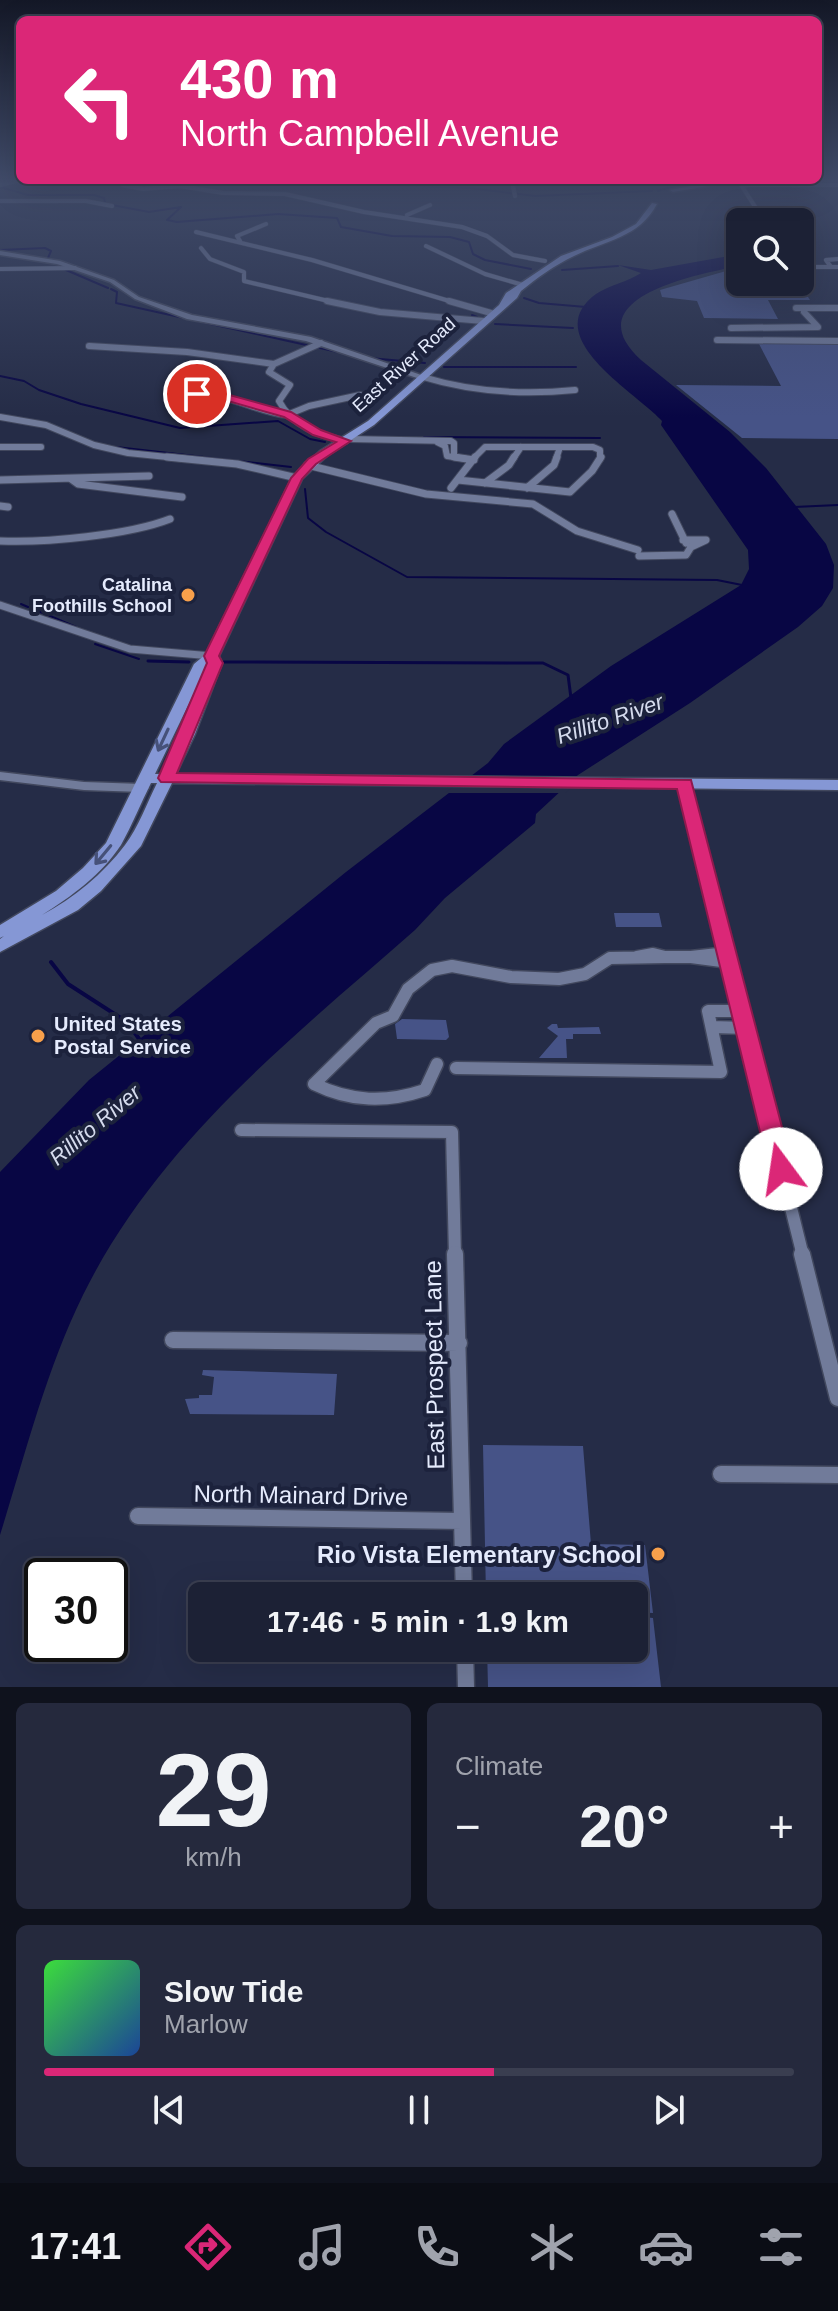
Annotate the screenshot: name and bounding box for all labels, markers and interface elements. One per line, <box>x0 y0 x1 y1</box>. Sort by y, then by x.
text: 430 m <box>180 47 339 110</box>
icon: left <box>48 48 152 152</box>
text: North Campbell Avenue <box>180 113 560 154</box>
map controls <box>726 208 814 296</box>
button: search <box>726 208 814 296</box>
street label: East River Road <box>349 314 459 416</box>
pin <box>163 360 231 428</box>
icon: arrive <box>175 372 219 416</box>
place label: Catalina Foothills School <box>32 575 173 616</box>
marker: Catalina Foothills School <box>179 586 197 604</box>
water label: Rillito River <box>553 689 668 749</box>
one-way arrow <box>155 727 170 751</box>
one-way arrow <box>94 845 112 865</box>
place label: United States Postal Service <box>54 1013 191 1058</box>
marker: United States Postal Service <box>29 1027 47 1045</box>
water label: Rillito River <box>44 1079 147 1170</box>
position arrow <box>739 1127 823 1211</box>
street label: East Prospect Lane <box>419 1260 449 1470</box>
street label: North Mainard Drive <box>193 1480 409 1510</box>
place label: Rio Vista Elementary School <box>317 1541 642 1568</box>
marker: Rio Vista Elementary School <box>649 1545 667 1563</box>
speed limit sign: 30 <box>24 1558 128 1662</box>
text: 17:46 · 5 min · 1.9 km <box>267 1605 569 1638</box>
text: 29 <box>156 1732 271 1848</box>
text: Climate <box>455 1751 543 1781</box>
text: 20° <box>579 1793 670 1860</box>
text: − <box>455 1802 481 1851</box>
text: + <box>768 1802 794 1851</box>
text: km/h <box>185 1842 242 1872</box>
text: Slow Tide <box>164 1975 303 2008</box>
text: Marlow <box>164 2009 248 2039</box>
icon: previous <box>147 2088 191 2132</box>
icon: pause <box>397 2088 441 2132</box>
icon: next <box>647 2088 691 2132</box>
icon: directions <box>180 2219 236 2275</box>
icon: music <box>294 2219 350 2275</box>
icon: phone <box>409 2219 465 2275</box>
icon: climate <box>524 2219 580 2275</box>
icon: car <box>638 2219 694 2275</box>
icon: filters <box>753 2219 809 2275</box>
text: 17:41 <box>29 2226 121 2267</box>

